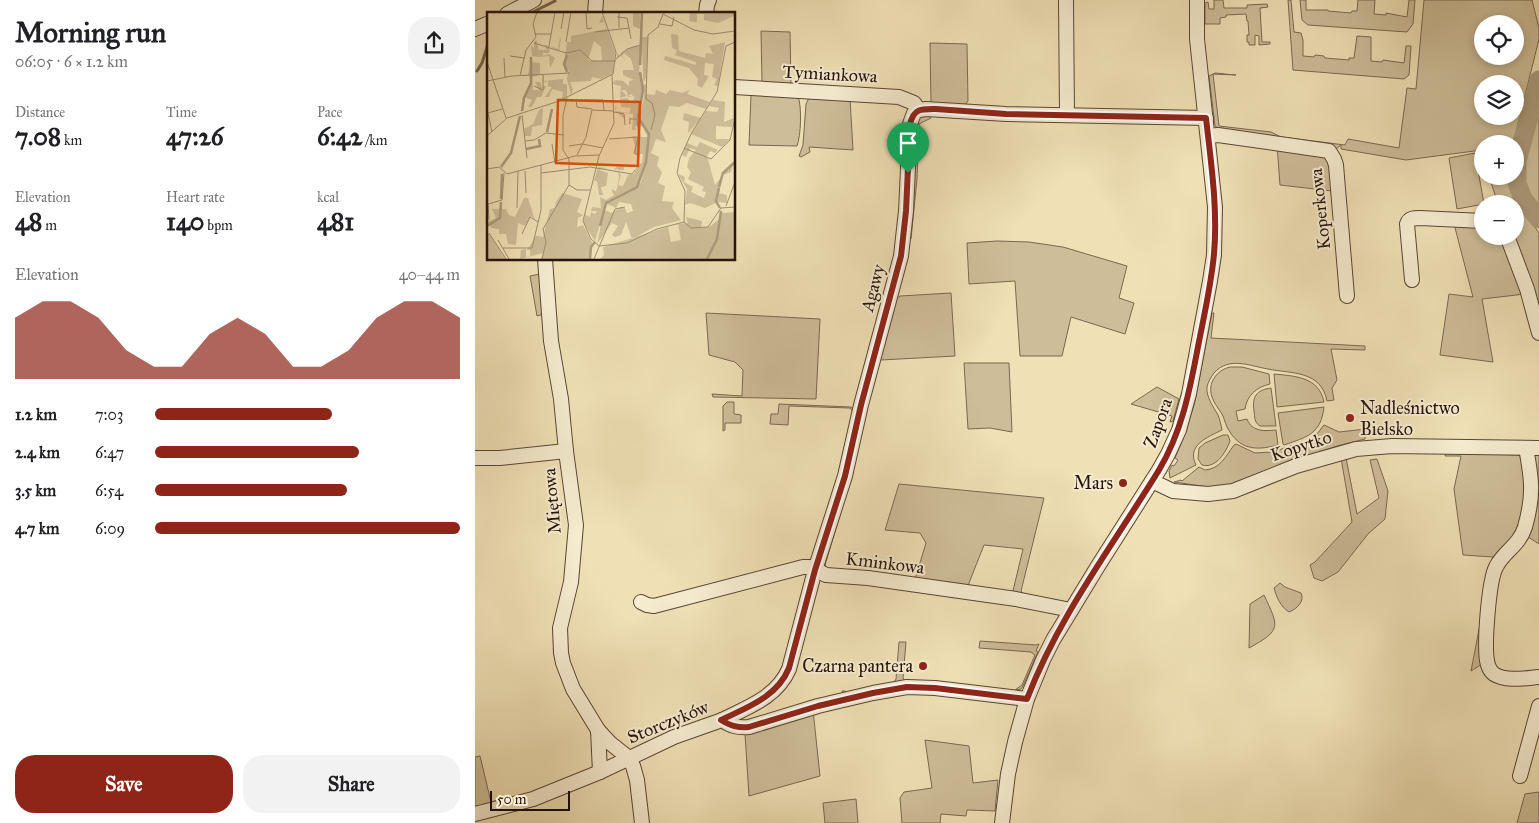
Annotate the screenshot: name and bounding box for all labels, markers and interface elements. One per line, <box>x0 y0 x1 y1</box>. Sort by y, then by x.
inset map <box>487 12 735 260</box>
text: Morning run <box>15 15 166 50</box>
map controls <box>1474 15 1524 245</box>
button: locate <box>1474 15 1524 65</box>
button: share <box>408 17 460 69</box>
text: 06:05 · 6 × 1.2 km <box>15 52 128 71</box>
street label: Tymiankowa <box>782 61 878 87</box>
button: layers <box>1474 75 1524 125</box>
text: Distance <box>15 104 65 121</box>
text: Time <box>166 104 197 121</box>
text: Pace <box>317 104 342 121</box>
text: 7.08 <box>15 121 61 152</box>
text: 47:26 <box>166 121 224 152</box>
text: 6:42 <box>317 121 362 152</box>
pin <box>887 122 929 173</box>
icon: arrive <box>894 129 922 157</box>
text: km <box>61 132 82 149</box>
text: /km <box>362 132 387 149</box>
button: + <box>1474 135 1524 185</box>
street label: Koperkowa <box>1305 167 1335 251</box>
text: Elevation <box>15 189 71 206</box>
text: Heart rate <box>166 189 225 206</box>
text: kcal <box>317 189 339 206</box>
button: − <box>1474 195 1524 245</box>
text: 48 <box>15 206 42 237</box>
text: 140 <box>166 206 204 237</box>
text: 481 <box>317 206 354 237</box>
text: m <box>42 217 57 234</box>
text: bpm <box>204 217 233 234</box>
street label: Agawy <box>856 261 891 315</box>
text: Elevation <box>15 265 79 284</box>
text: 40–44 m <box>399 265 460 284</box>
street label: Zapora <box>1139 395 1177 451</box>
place label: Nadleśnictwo Bielsko <box>1360 397 1460 440</box>
text: 1.2 km <box>15 405 57 424</box>
text: 7:03 <box>95 405 123 424</box>
marker: Nadleśnictwo Bielsko <box>1344 412 1356 424</box>
street label: Kopytko <box>1268 426 1334 466</box>
text: 2.4 km <box>15 443 60 462</box>
text: 6:47 <box>95 443 124 462</box>
street label: Miętowa <box>538 467 566 535</box>
place label: Mars <box>1074 472 1113 494</box>
marker: Mars <box>1117 477 1129 489</box>
text: 3.5 km <box>15 481 56 500</box>
text: 6:54 <box>95 481 123 500</box>
text: 4.7 km <box>15 519 60 538</box>
text: 6:09 <box>95 519 125 538</box>
street label: Kminkowa <box>844 547 926 579</box>
place label: Czarna pantera <box>802 655 913 677</box>
marker: Czarna pantera <box>917 660 929 672</box>
street label: Storczyków <box>624 696 712 748</box>
button: Save <box>15 755 233 813</box>
button: Share <box>243 755 460 813</box>
scale bar <box>490 788 570 811</box>
text: 50 m <box>497 791 526 808</box>

